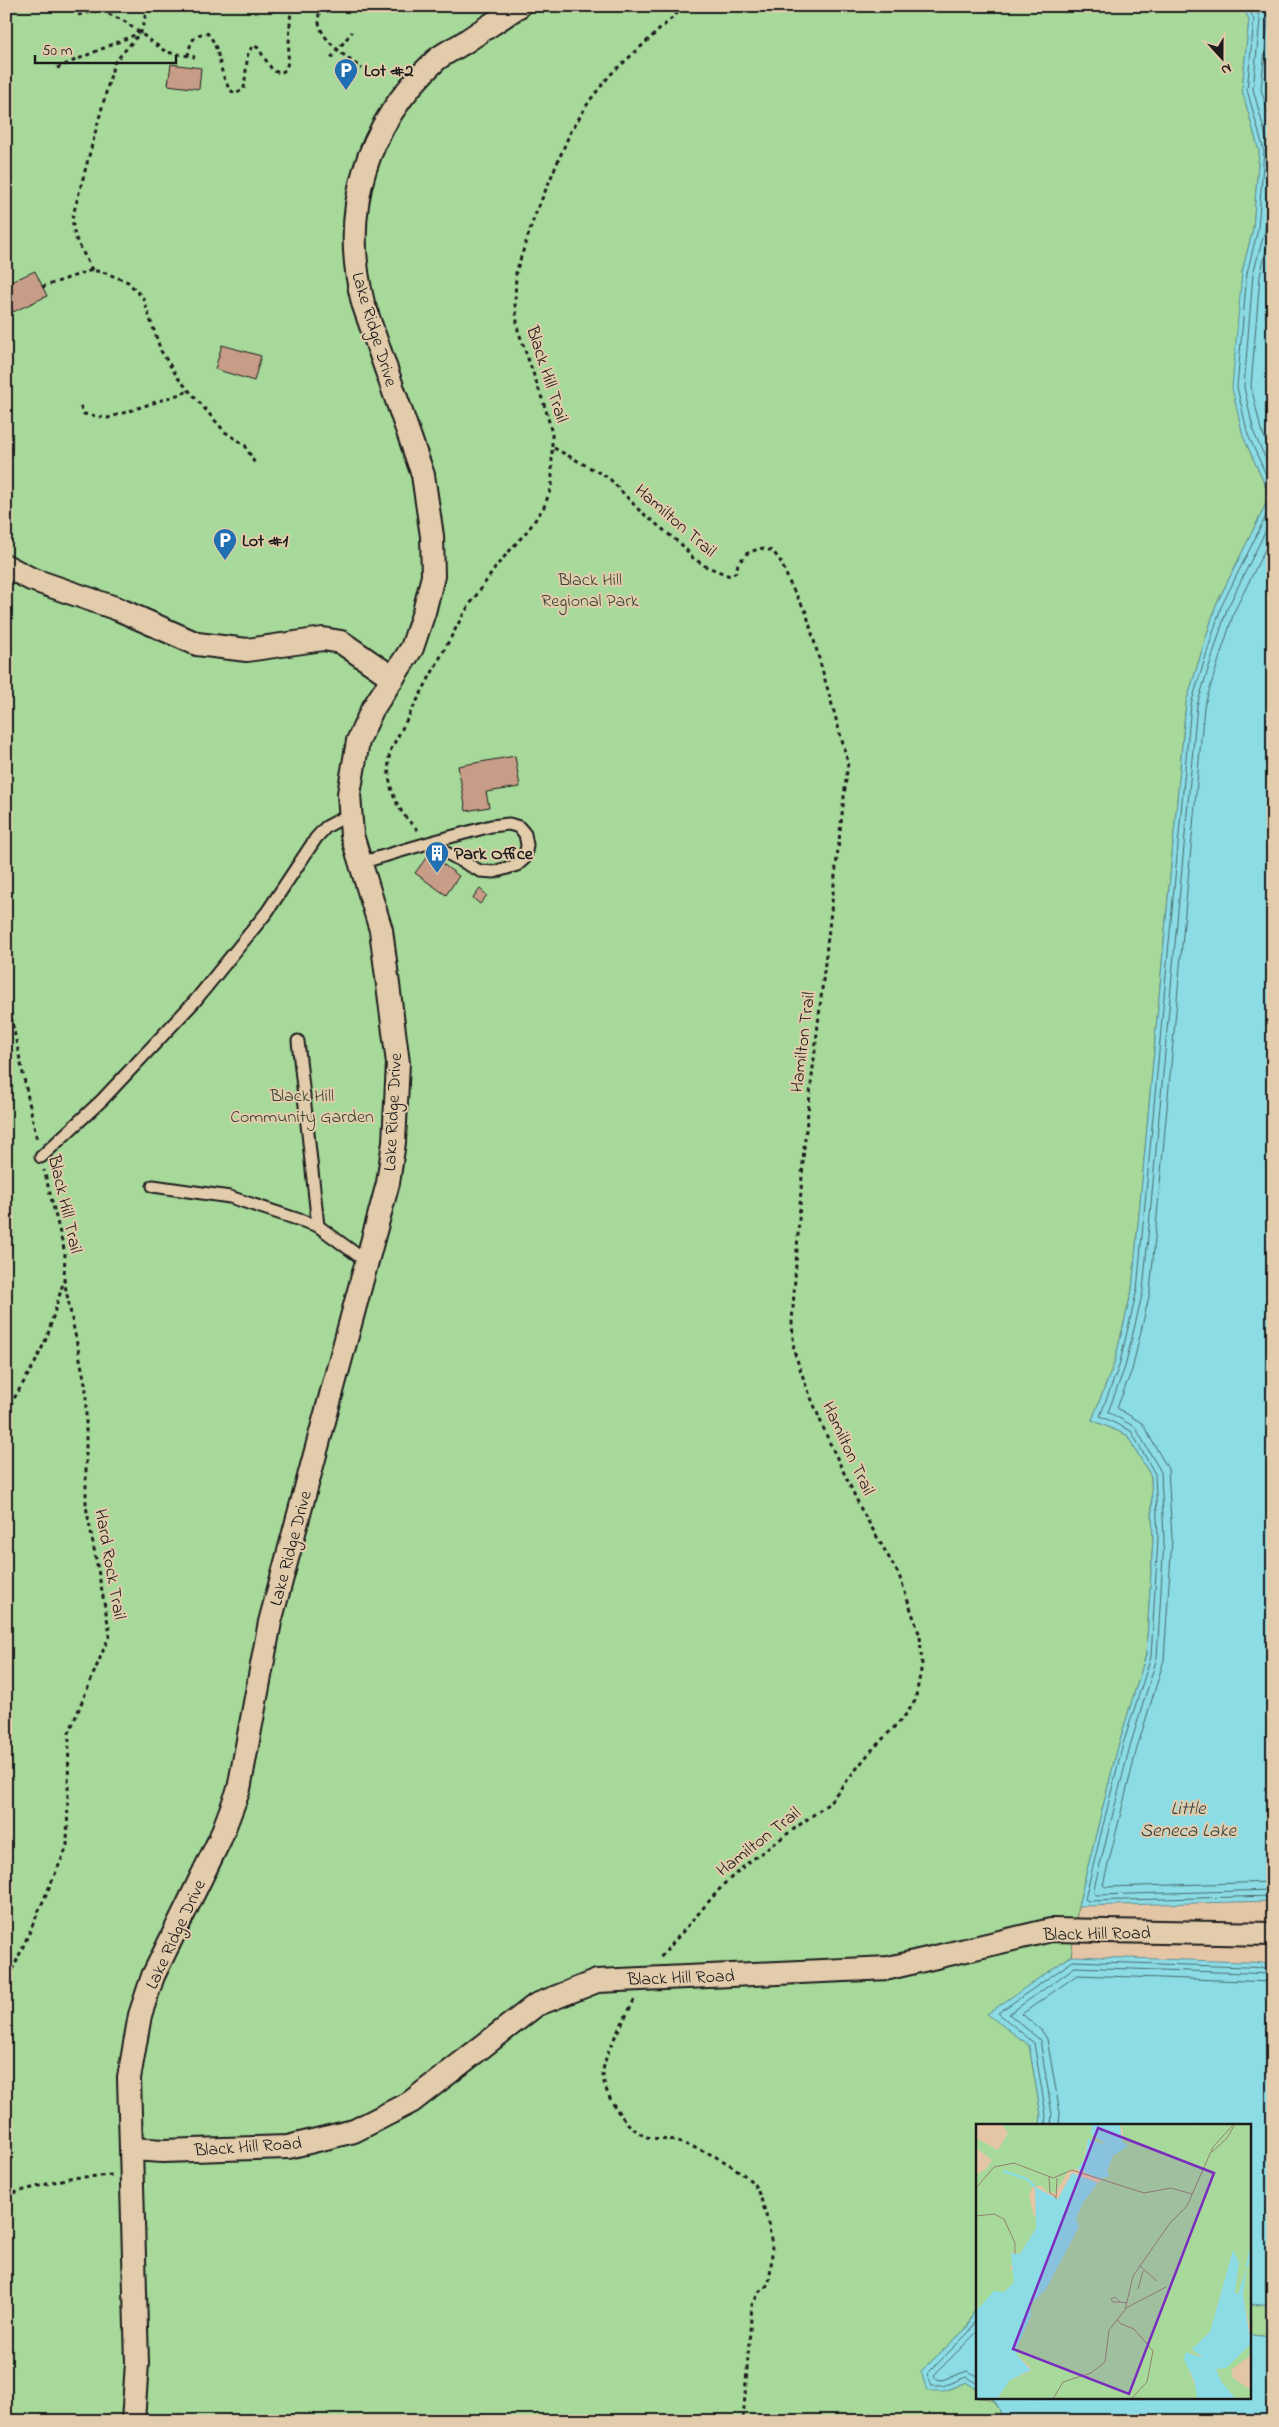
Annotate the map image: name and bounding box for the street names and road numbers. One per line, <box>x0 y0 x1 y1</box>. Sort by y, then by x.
street label: Lake Ridge Drive <box>342 269 403 391</box>
street label: Black Hill Trail <box>518 322 574 426</box>
street label: Hamilton Trail <box>628 479 721 564</box>
street label: Hamilton Trail <box>785 990 823 1094</box>
street label: Lake Ridge Drive <box>378 1051 411 1172</box>
street label: Black Hill Trail <box>40 1152 88 1256</box>
street label: Hamilton Trail <box>814 1398 880 1500</box>
street label: Lake Ridge Drive <box>264 1487 321 1609</box>
street label: Hard Rock Trail <box>87 1507 132 1622</box>
street label: Hamilton Trail <box>711 1801 807 1884</box>
street label: Lake Ridge Drive <box>140 1875 215 1994</box>
street label: Black Hill Road <box>1042 1921 1151 1949</box>
street label: Black Hill Road <box>626 1964 735 1994</box>
street label: Black Hill Road <box>193 2131 303 2165</box>

